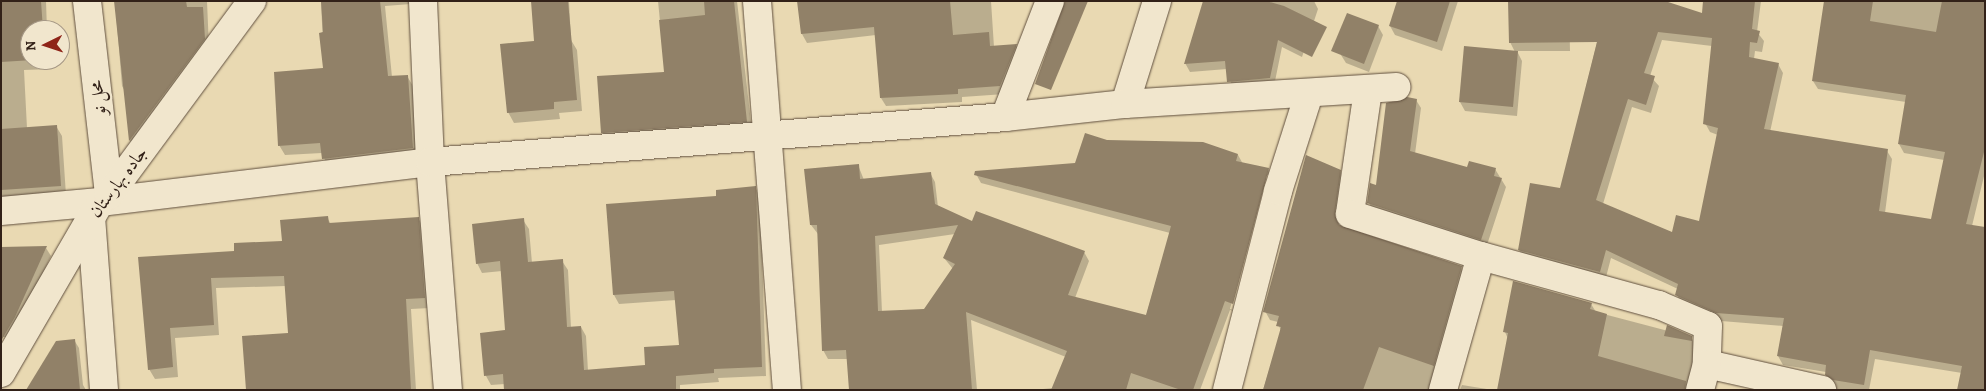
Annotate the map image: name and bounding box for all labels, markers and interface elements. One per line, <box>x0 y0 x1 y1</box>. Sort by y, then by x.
north arrow <box>20 20 70 70</box>
text: N <box>21 40 40 52</box>
street label: محل نو <box>85 79 111 117</box>
street label: جاده بهارستان <box>84 142 152 222</box>

